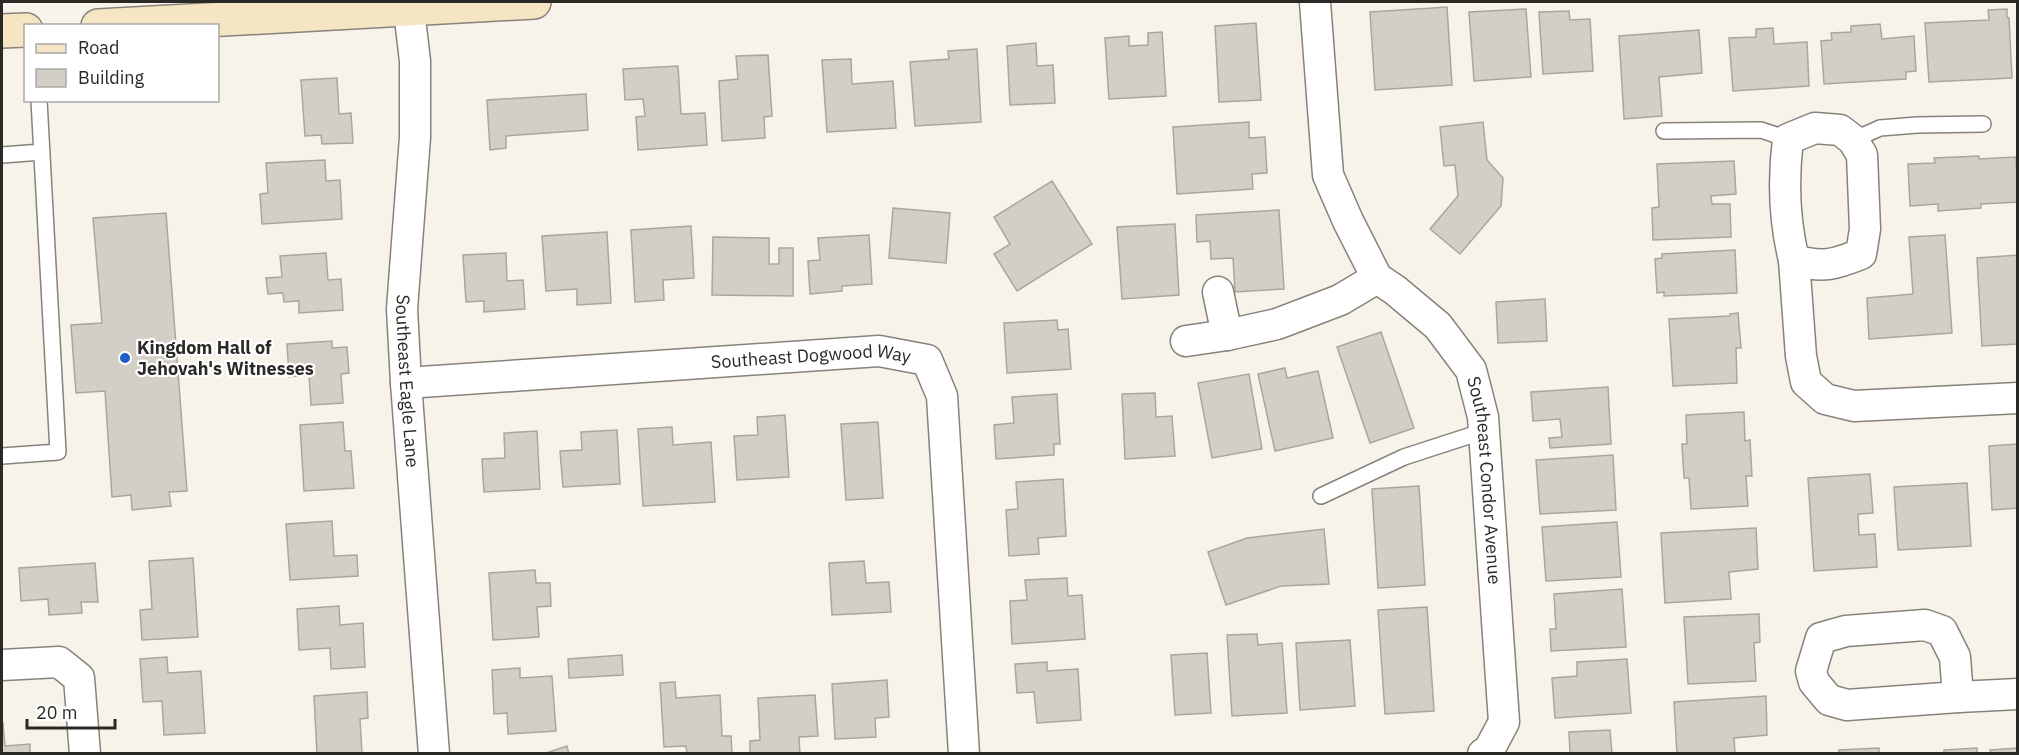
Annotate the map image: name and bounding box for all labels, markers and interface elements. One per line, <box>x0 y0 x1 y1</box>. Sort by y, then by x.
legend <box>24 24 219 102</box>
text: Road <box>78 36 119 59</box>
text: Building <box>78 66 145 89</box>
street label: Southeast Eagle Lane <box>391 294 424 468</box>
place label: Kingdom Hall of Jehovah's Witnesses <box>137 336 314 380</box>
street label: Southeast Dogwood Way <box>710 339 913 373</box>
marker: Kingdom Hall of Jehovah's Witnesses <box>118 351 132 365</box>
street label: Southeast Condor Avenue <box>1462 374 1507 585</box>
scale bar <box>27 692 116 730</box>
text: 20 m <box>36 701 78 724</box>

